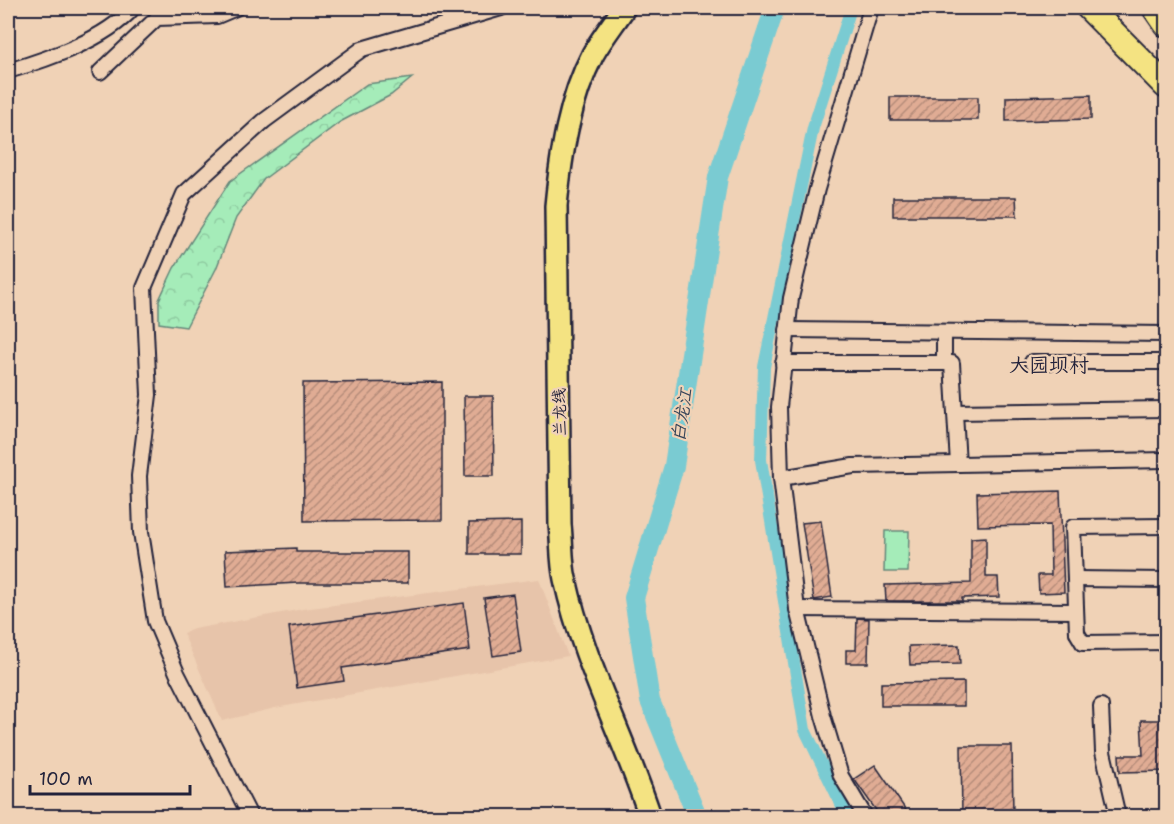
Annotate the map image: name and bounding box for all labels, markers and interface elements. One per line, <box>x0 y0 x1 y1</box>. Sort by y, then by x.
district label: 大园坝村 <box>1009 352 1089 378</box>
water label: 白龙江 <box>666 385 698 444</box>
street label: 兰龙线 <box>549 388 570 436</box>
scale bar <box>30 758 190 796</box>
text: 100 m <box>39 767 93 791</box>

